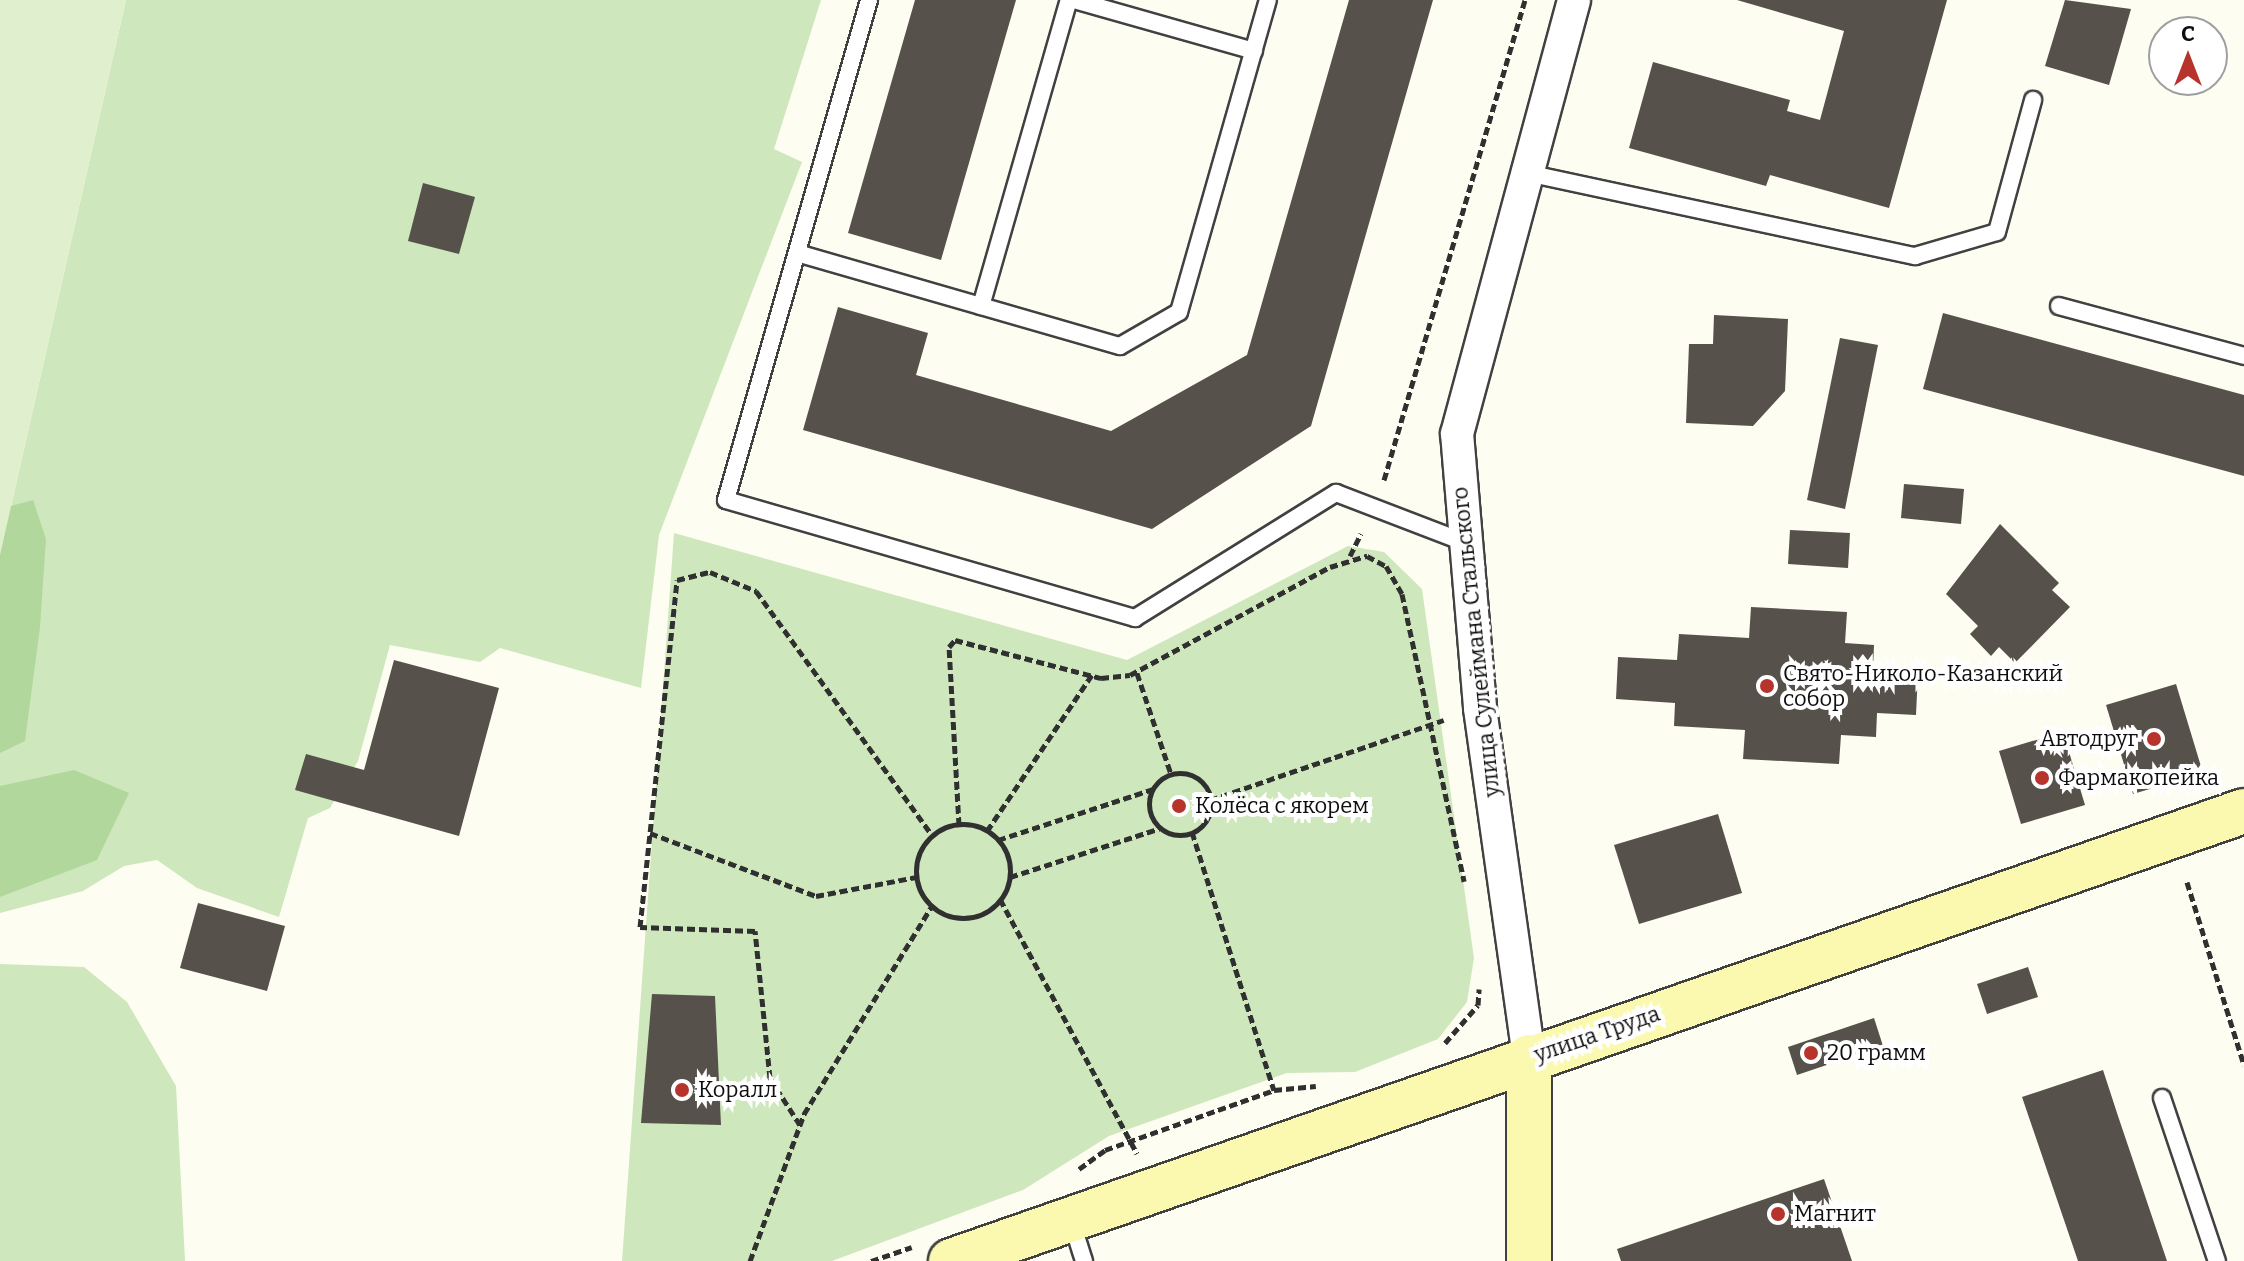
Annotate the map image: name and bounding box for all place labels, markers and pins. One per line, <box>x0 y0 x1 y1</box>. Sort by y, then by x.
place label: Свято-Николо-Казанский собор <box>1783 660 2063 712</box>
marker: Свято-Николо-Казанский собор <box>1758 677 1776 695</box>
place label: Автодруг <box>2040 726 2138 752</box>
marker: Автодруг <box>2145 730 2163 748</box>
place label: Фармакопейка <box>2058 765 2219 791</box>
marker: Фармакопейка <box>2033 769 2051 787</box>
place label: Колёса с якорем <box>1195 793 1369 819</box>
marker: Колёса с якорем <box>1170 797 1188 815</box>
place label: 20 грамм <box>1827 1040 1926 1066</box>
marker: 20 грамм <box>1802 1044 1820 1062</box>
place label: Коралл <box>698 1077 777 1103</box>
marker: Коралл <box>673 1081 691 1099</box>
place label: Магнит <box>1794 1201 1876 1227</box>
marker: Магнит <box>1769 1205 1787 1223</box>

